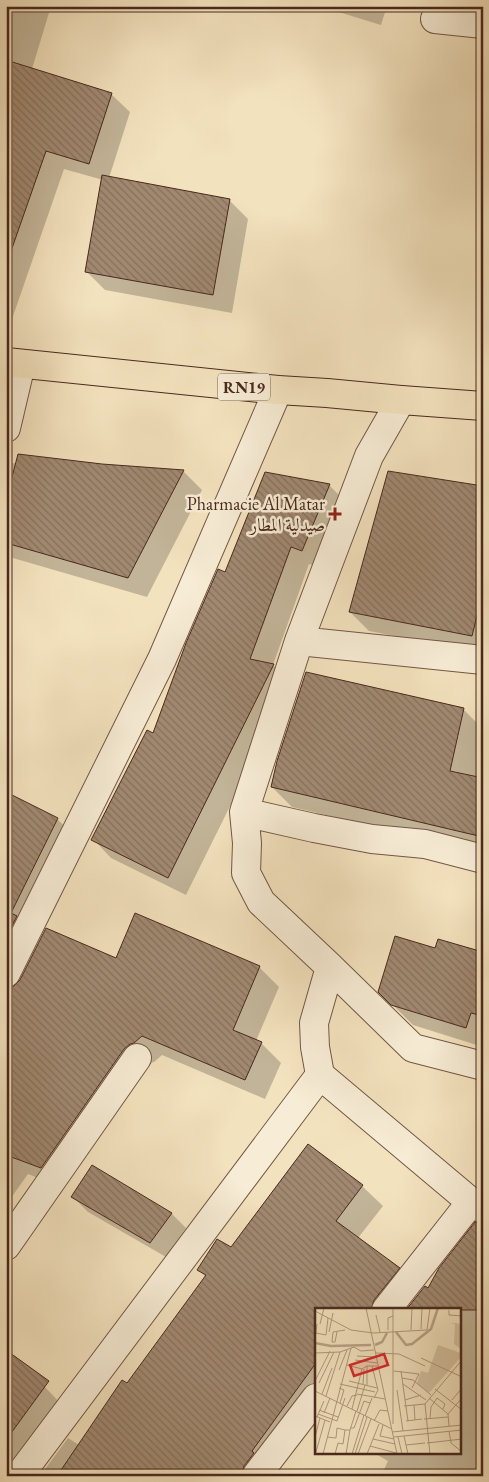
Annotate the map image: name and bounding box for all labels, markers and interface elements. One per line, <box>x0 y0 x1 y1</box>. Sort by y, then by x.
road number: RN19 <box>218 374 270 401</box>
place label: Pharmacie Al Matar صيدلية المطار <box>187 492 325 536</box>
marker: Pharmacie Al Matar صيدلية المطار <box>329 508 341 520</box>
inset map <box>315 1308 462 1454</box>

